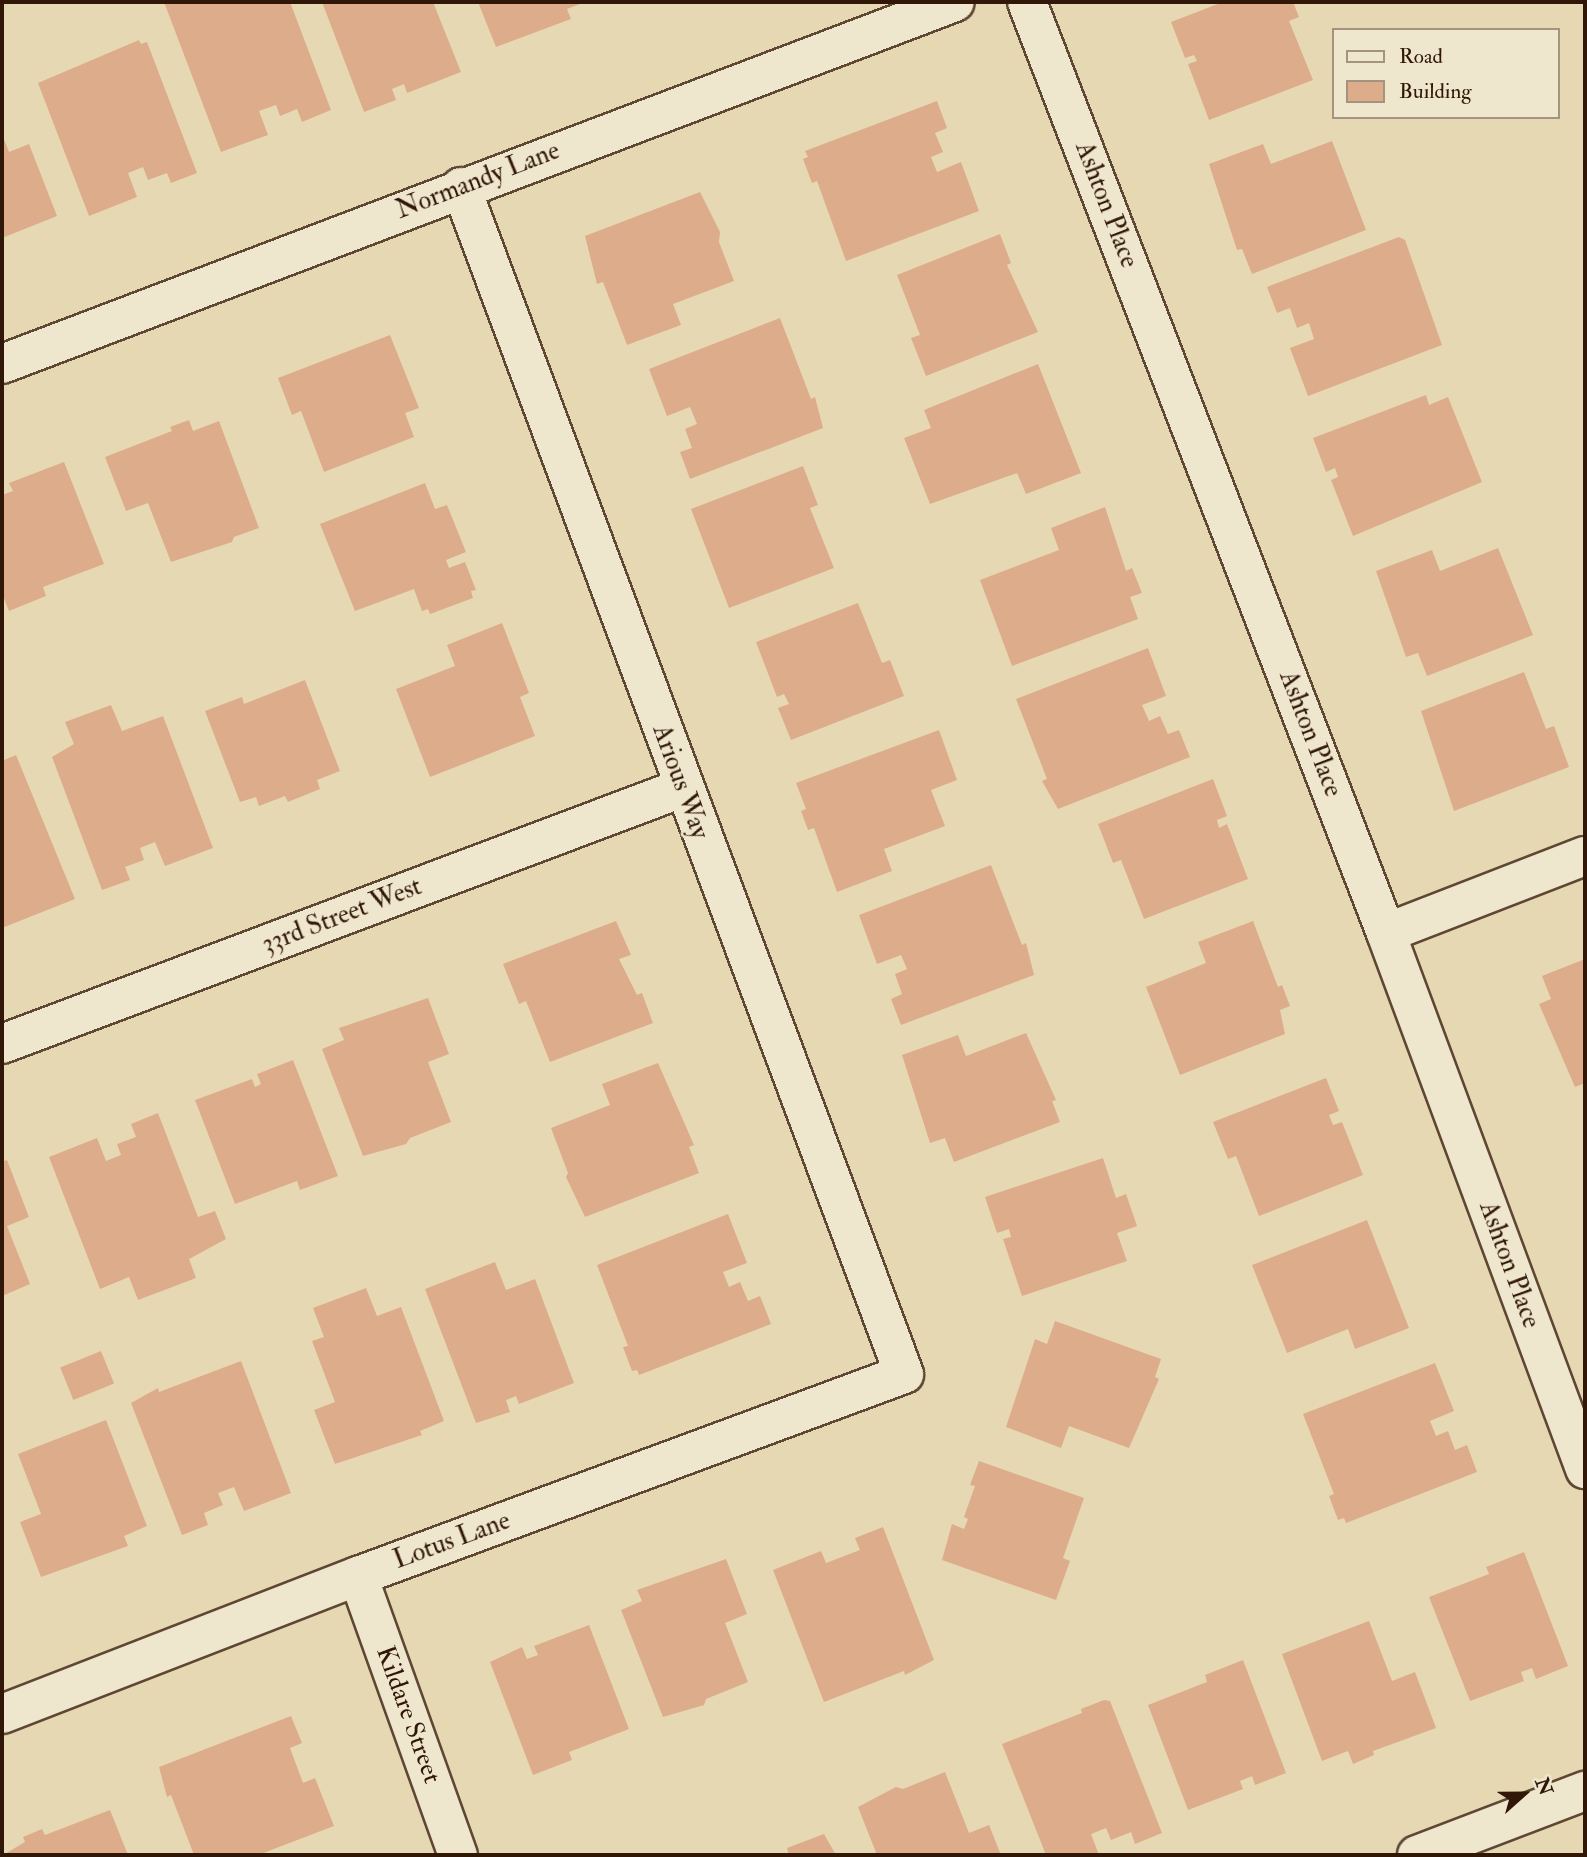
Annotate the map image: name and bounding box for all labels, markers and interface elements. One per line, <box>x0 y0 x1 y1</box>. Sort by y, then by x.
legend <box>1332 28 1559 119</box>
text: Road <box>1399 43 1443 70</box>
text: Building <box>1399 78 1472 105</box>
street label: Normandy Lane <box>392 136 564 226</box>
street label: Ashton Place <box>1068 138 1144 272</box>
street label: Ashton Place <box>1272 667 1348 801</box>
street label: Arious Way <box>645 721 715 843</box>
street label: 33rd Street West <box>258 871 426 961</box>
street label: Ashton Place <box>1472 1197 1546 1333</box>
street label: Lotus Lane <box>390 1506 514 1576</box>
street label: Kildare Street <box>369 1642 447 1788</box>
north arrow <box>1489 1759 1559 1829</box>
text: N <box>1529 1774 1558 1799</box>

